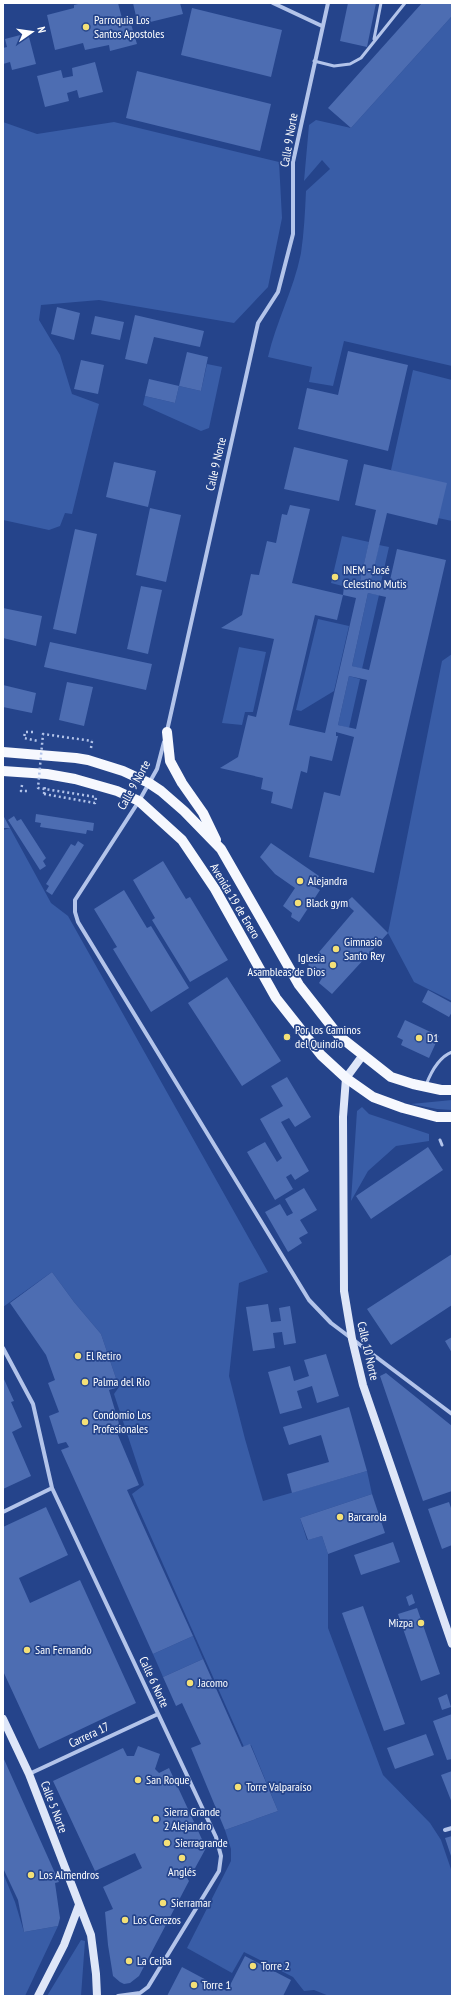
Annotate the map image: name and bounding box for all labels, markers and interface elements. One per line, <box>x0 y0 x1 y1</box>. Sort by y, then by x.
north arrow <box>12 12 52 52</box>
place label: Parroquia Los Santos Apostoles <box>94 12 164 41</box>
marker: Parroquia Los Santos Apostoles <box>81 22 91 32</box>
text: N <box>34 25 49 34</box>
street label: Calle 9 Norte <box>276 112 301 168</box>
street label: Calle 9 Norte <box>202 436 229 492</box>
place label: INEM - José Celestino Mutis <box>343 562 407 591</box>
marker: INEM - José Celestino Mutis <box>330 572 340 582</box>
street label: Calle 9 Norte <box>114 757 153 812</box>
street label: Avenida 19 de Enero <box>207 860 264 941</box>
place label: Alejandra <box>308 873 348 888</box>
marker: Alejandra <box>295 876 305 886</box>
place label: Black gym <box>306 895 348 910</box>
marker: Black gym <box>293 898 303 908</box>
place label: Gimnasio Santo Rey <box>344 934 385 963</box>
marker: Gimnasio Santo Rey <box>331 944 341 954</box>
place label: Iglesia Asambleas de Dios <box>247 950 325 979</box>
marker: Iglesia Asambleas de Dios <box>328 960 338 970</box>
place label: Por los Caminos del Quindío <box>295 1022 361 1051</box>
place label: D1 <box>427 1030 439 1045</box>
marker: Por los Caminos del Quindío <box>282 1032 292 1042</box>
marker: D1 <box>414 1033 424 1043</box>
street label: Calle 10 Norte <box>354 1320 383 1382</box>
place label: El Retiro <box>86 1348 121 1363</box>
marker: El Retiro <box>73 1351 83 1361</box>
place label: Palma del Río <box>93 1374 150 1389</box>
marker: Palma del Río <box>80 1377 90 1387</box>
place label: Condomio Los Profesionales <box>93 1407 151 1436</box>
marker: Condomio Los Profesionales <box>80 1417 90 1427</box>
place label: Barcarola <box>348 1509 387 1524</box>
marker: Barcarola <box>335 1512 345 1522</box>
place label: Mizpa <box>388 1615 413 1630</box>
marker: Mizpa <box>416 1618 426 1628</box>
place label: San Fernando <box>35 1642 92 1657</box>
marker: San Fernando <box>22 1645 32 1655</box>
street label: Calle 6 Norte <box>136 1654 173 1710</box>
place label: Jacomo <box>197 1675 228 1690</box>
marker: Jacomo <box>185 1678 195 1688</box>
street label: Carrera 17 <box>66 1719 111 1750</box>
place label: San Roque <box>146 1772 190 1787</box>
marker: San Roque <box>133 1775 143 1785</box>
street label: Calle 5 Norte <box>38 1779 71 1835</box>
place label: Torre Valparaíso <box>246 1779 312 1794</box>
marker: Torre Valparaíso <box>233 1782 243 1792</box>
place label: Sierra Grande 2 Alejandro <box>164 1804 220 1833</box>
marker: Sierra Grande 2 Alejandro <box>151 1814 161 1824</box>
place label: Sierragrande <box>175 1835 228 1850</box>
marker: Sierragrande <box>162 1838 172 1848</box>
marker: Anglés <box>177 1853 187 1863</box>
place label: Anglés <box>168 1864 196 1879</box>
place label: Los Almendros <box>39 1867 99 1882</box>
marker: Los Almendros <box>26 1870 36 1880</box>
place label: Sierramar <box>171 1895 212 1910</box>
marker: Sierramar <box>158 1898 168 1908</box>
place label: Los Cerezos <box>133 1912 181 1927</box>
marker: Los Cerezos <box>120 1915 130 1925</box>
place label: La Ceiba <box>137 1953 172 1968</box>
marker: La Ceiba <box>124 1956 134 1966</box>
place label: Torre 2 <box>261 1958 290 1973</box>
marker: Torre 2 <box>248 1961 258 1971</box>
place label: Torre 1 <box>202 1977 231 1992</box>
marker: Torre 1 <box>189 1980 199 1990</box>

